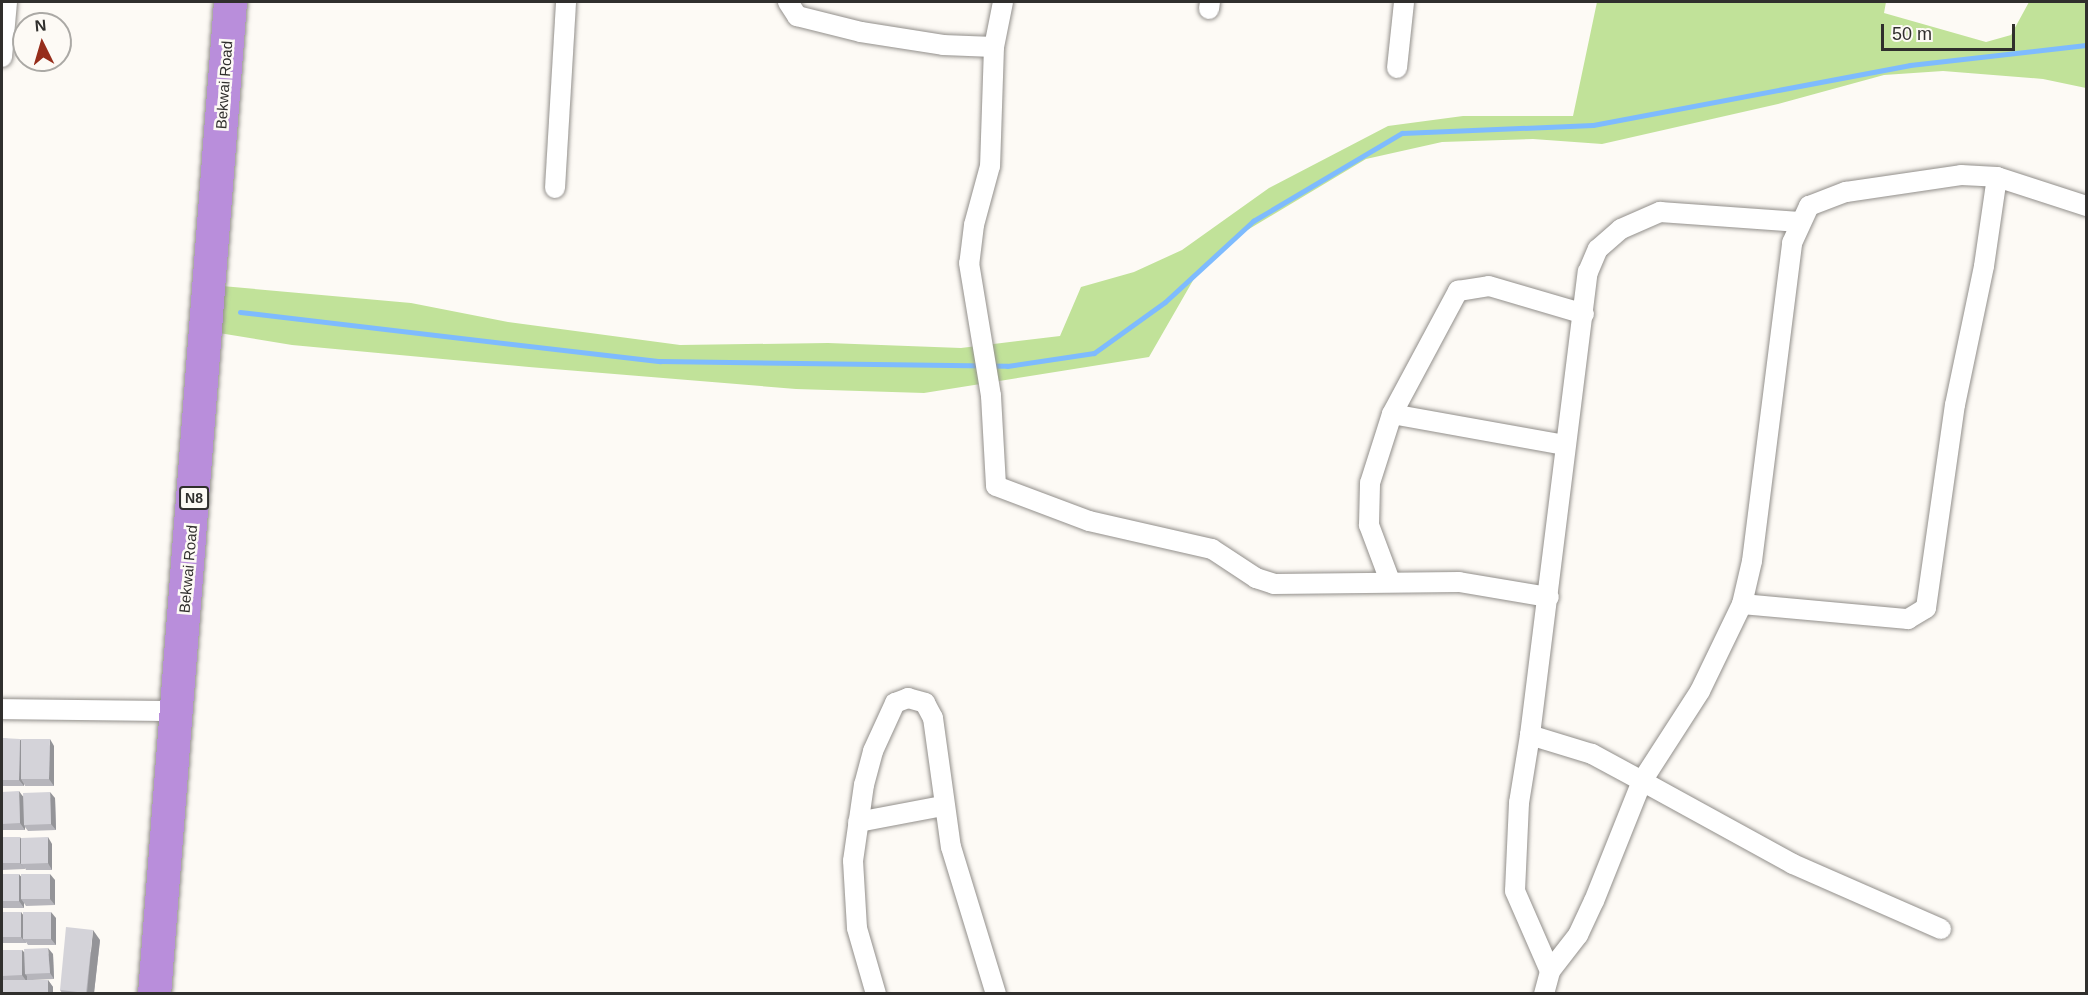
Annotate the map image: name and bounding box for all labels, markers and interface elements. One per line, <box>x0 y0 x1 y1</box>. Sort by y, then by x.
north arrow <box>12 12 72 72</box>
scale bar <box>1884 12 2018 50</box>
text: N <box>34 17 47 35</box>
text: 50 m <box>1892 24 1932 44</box>
street label: Bekwai Road <box>212 40 236 130</box>
road number: N8 <box>179 487 209 509</box>
street label: Bekwai Road <box>175 524 201 614</box>

